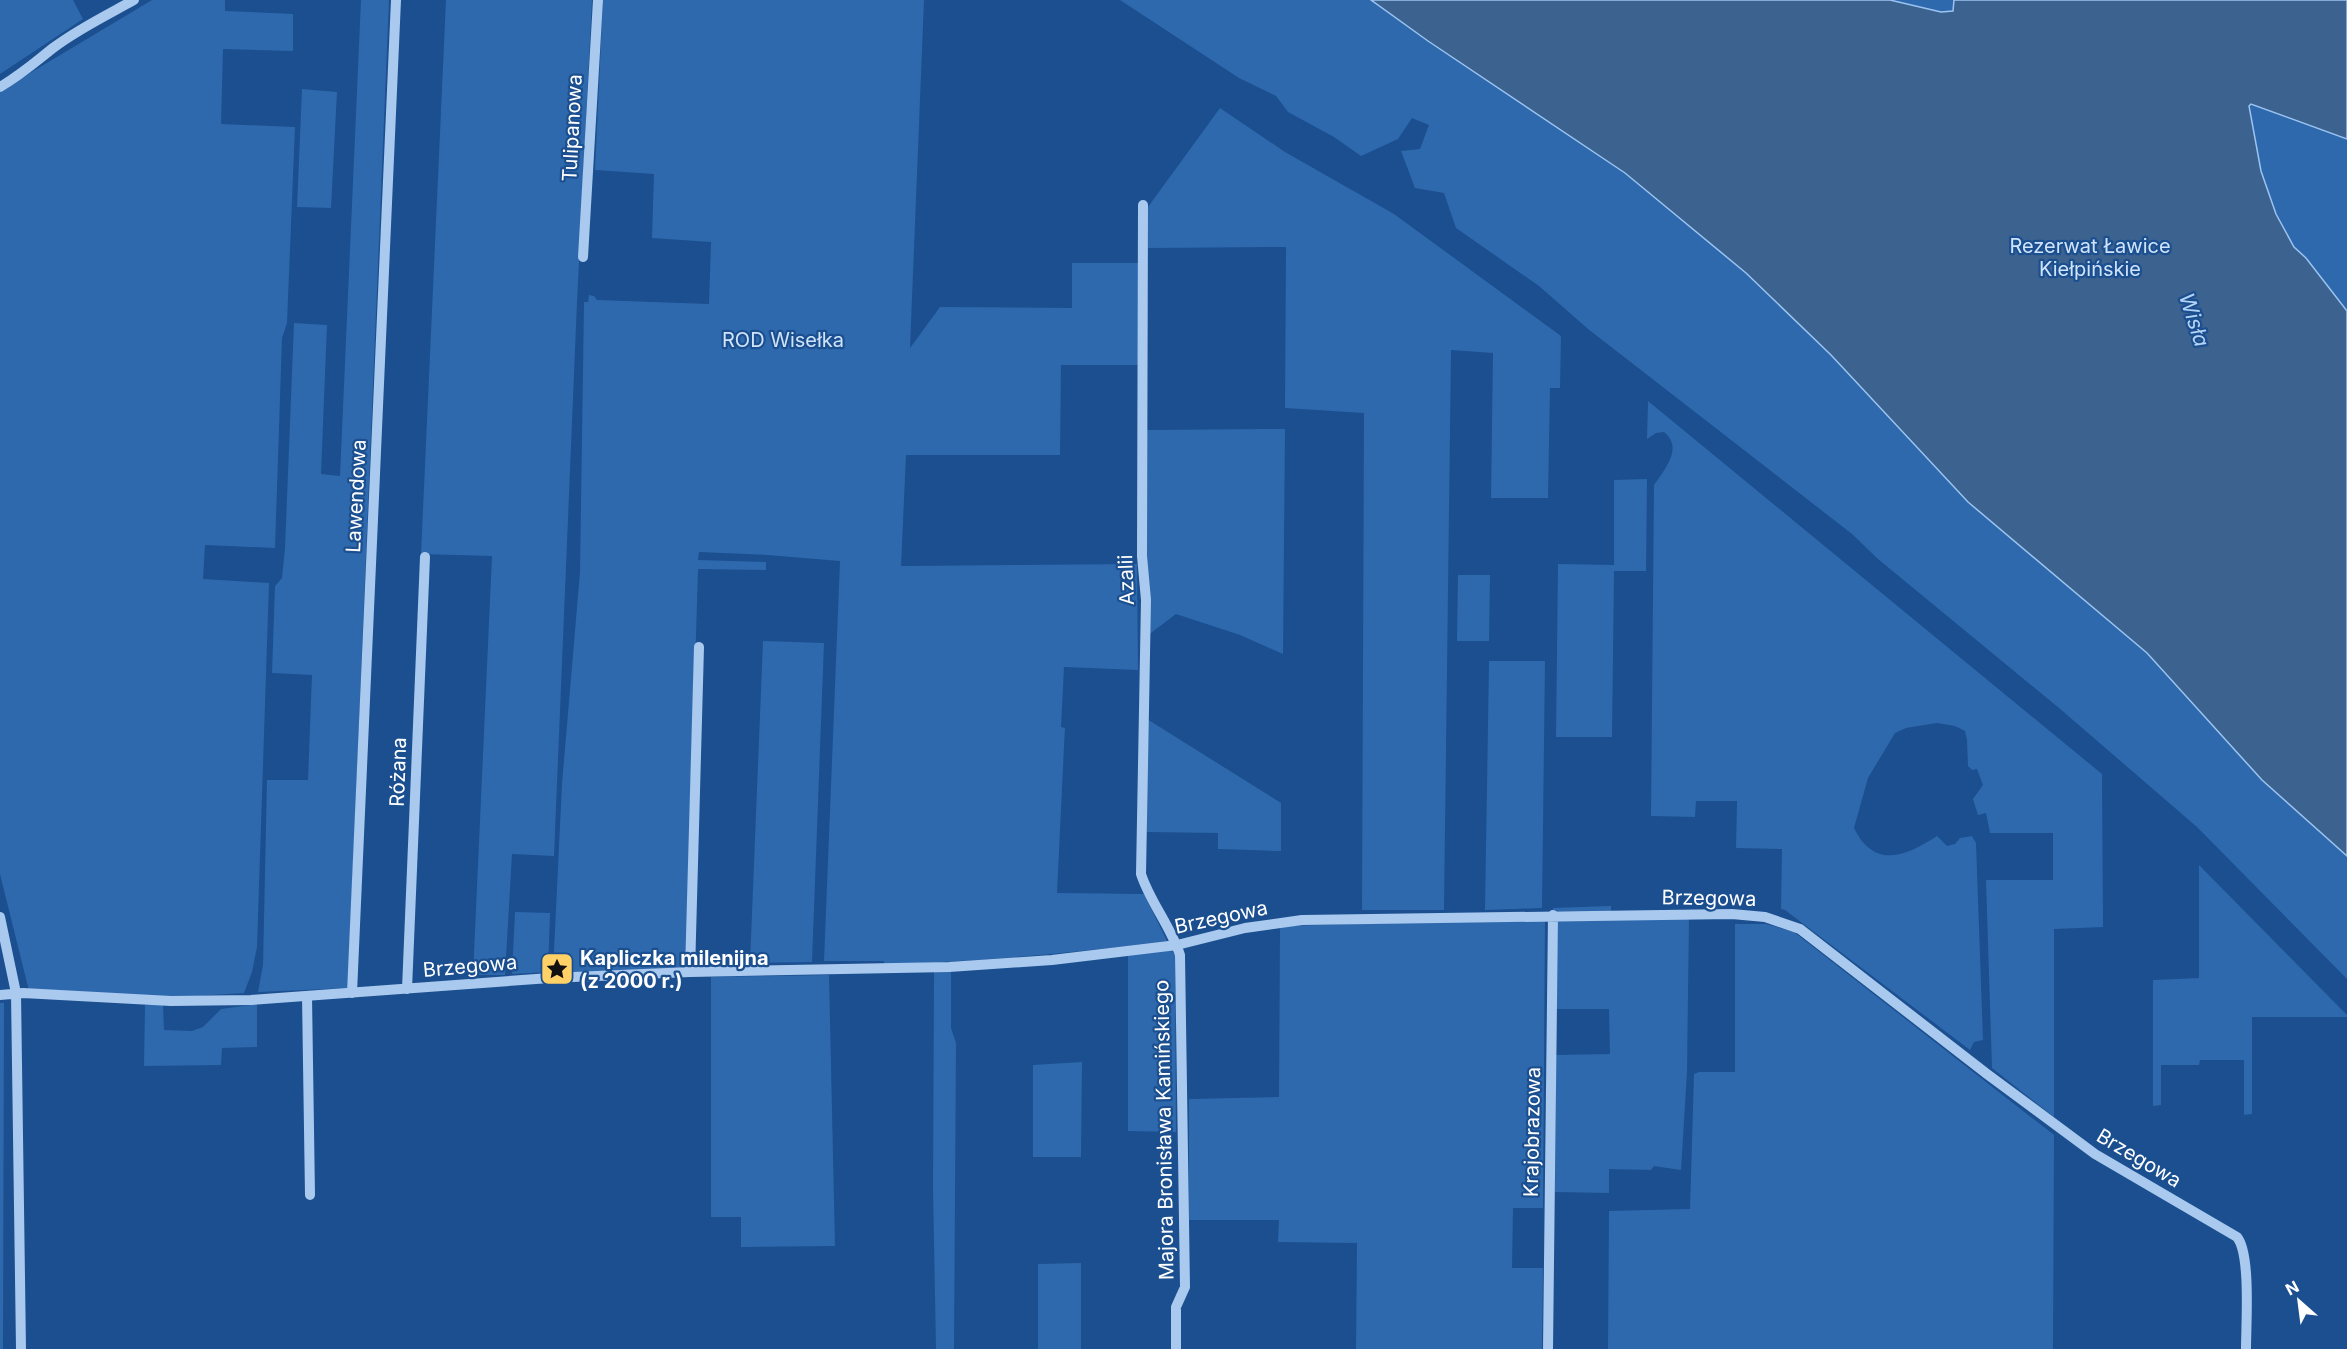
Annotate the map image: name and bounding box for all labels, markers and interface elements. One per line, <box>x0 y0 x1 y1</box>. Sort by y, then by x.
street label: Tulipanowa <box>557 74 587 182</box>
park label: Rezerwat Ławice Kiełpińskie <box>2009 234 2171 281</box>
water label: Wisła <box>2174 290 2215 350</box>
park label: ROD Wisełka <box>722 328 844 352</box>
street label: Lawendowa <box>341 439 371 553</box>
street label: Azalii <box>1113 554 1139 606</box>
street label: Różana <box>385 737 411 807</box>
street label: Brzegowa <box>1662 885 1756 911</box>
street label: Brzegowa <box>1172 895 1270 939</box>
place label: Kapliczka milenijna (z 2000 r.) <box>580 946 769 993</box>
street label: Brzegowa <box>422 950 518 982</box>
place icon: Kapliczka milenijna (z 2000 r.) <box>539 951 575 987</box>
street label: Majora Bronisława Kamińskiego <box>1149 980 1179 1280</box>
street label: Krajobrazowa <box>1519 1067 1545 1197</box>
street label: Brzegowa <box>2092 1123 2186 1193</box>
north arrow <box>2269 1271 2329 1331</box>
text: N <box>2282 1276 2302 1299</box>

